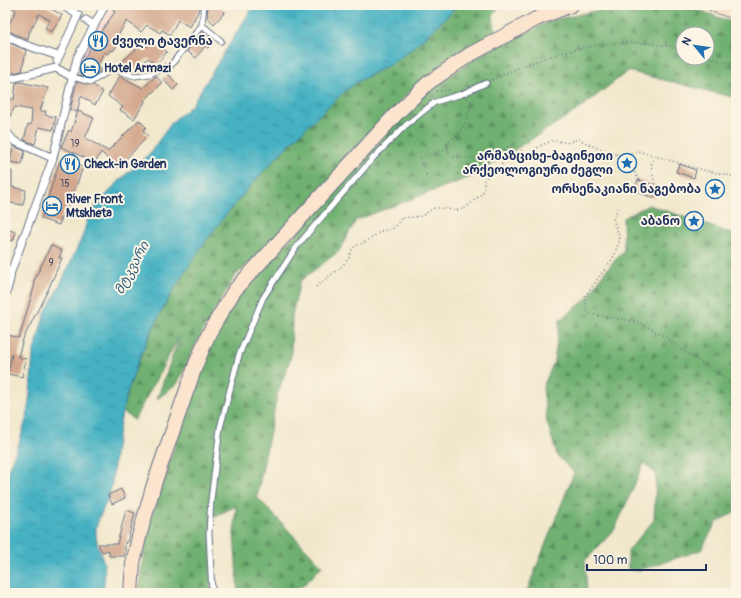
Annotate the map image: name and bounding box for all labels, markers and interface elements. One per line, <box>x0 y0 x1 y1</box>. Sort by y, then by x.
north arrow <box>675 26 715 66</box>
restaurant icon: ძველი ტავერნა <box>87 30 109 52</box>
place label: ძველი ტავერნა <box>112 34 213 49</box>
text: N <box>679 34 694 48</box>
hotel icon: Hotel Armazi <box>79 57 101 79</box>
place label: Hotel Armazi <box>104 61 171 76</box>
house number: 19 <box>70 138 80 150</box>
place label: არმაზციხე-ბაგინეთი არქეოლოგიური ძეგლი <box>463 149 613 178</box>
place icon: არმაზციხე-ბაგინეთი არქეოლოგიური ძეგლი <box>616 152 638 174</box>
restaurant icon: Check-in Garden <box>59 153 81 175</box>
place label: Check-in Garden <box>84 157 167 172</box>
house number: 15 <box>60 178 70 190</box>
place icon: ორსენაკიანი ნაგებობა <box>704 178 726 200</box>
place label: ორსენაკიანი ნაგებობა <box>551 182 701 197</box>
place label: River Front Mtskheta <box>66 192 124 221</box>
hotel icon: River Front Mtskheta <box>41 195 63 217</box>
place icon: აბანო <box>683 210 705 232</box>
place label: აბანო <box>641 214 680 229</box>
water label: მტკვარი <box>111 238 153 297</box>
house number: 9 <box>48 257 54 269</box>
scale bar <box>587 546 706 572</box>
text: 100 m <box>593 553 628 568</box>

